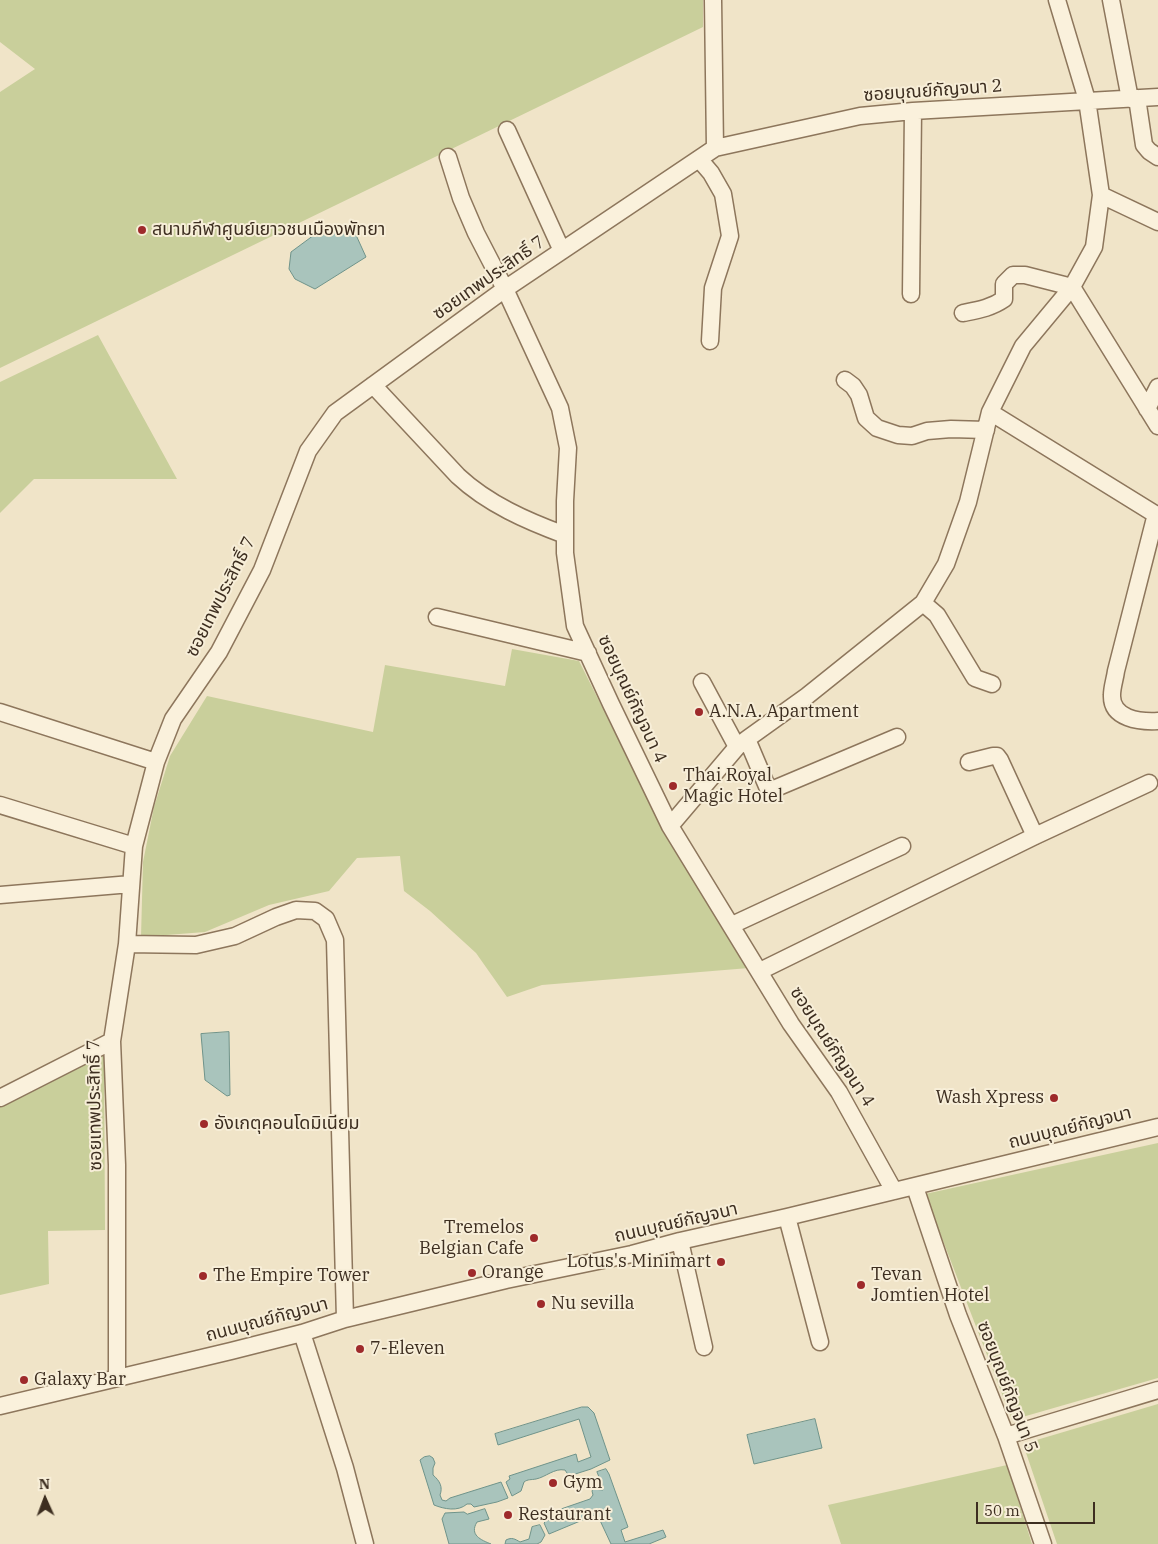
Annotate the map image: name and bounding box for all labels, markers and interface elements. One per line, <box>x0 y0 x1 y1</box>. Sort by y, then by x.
street label: ซอยบุณย์กัญจนา 2 <box>863 75 1003 107</box>
place label: สนามกีฬาศูนย์เยาวชนเมืองพัทยา <box>152 219 385 241</box>
marker: สนามกีฬาศูนย์เยาวชนเมืองพัทยา <box>136 224 148 236</box>
street label: ซอยเทพประสิทธิ์ 7 <box>429 231 549 325</box>
street label: ซอยเทพประสิทธิ์ 7 <box>182 533 260 661</box>
street label: ซอยบุณย์กัญจนา 4 <box>593 631 671 767</box>
place label: A.N.A. Apartment <box>709 701 859 723</box>
marker: A.N.A. Apartment <box>693 706 705 718</box>
place label: Thai Royal Magic Hotel <box>683 765 783 808</box>
marker: Thai Royal Magic Hotel <box>667 780 679 792</box>
street label: ซอยบุณย์กัญจนา 4 <box>785 983 879 1111</box>
street label: ซอยเทพประสิทธิ์ 7 <box>83 1039 107 1171</box>
place label: Wash Xpress <box>935 1087 1044 1109</box>
marker: Wash Xpress <box>1048 1092 1060 1104</box>
street label: ถนนบุณย์กัญจนา <box>1006 1102 1134 1154</box>
place label: อังเกตุคอนโดมิเนียม <box>214 1113 359 1135</box>
marker: อังเกตุคอนโดมิเนียม <box>198 1118 210 1130</box>
street label: ถนนบุณย์กัญจนา <box>612 1198 740 1248</box>
place label: Tremelos Belgian Cafe <box>419 1217 524 1260</box>
marker: Tremelos Belgian Cafe <box>528 1232 540 1244</box>
place label: Lotus's Minimart <box>567 1251 711 1273</box>
marker: Lotus's Minimart <box>715 1256 727 1268</box>
place label: Orange <box>482 1262 544 1284</box>
place label: Tevan Jomtien Hotel <box>871 1264 989 1306</box>
place label: The Empire Tower <box>213 1265 369 1287</box>
marker: Orange <box>466 1267 478 1279</box>
marker: The Empire Tower <box>197 1270 209 1282</box>
marker: Tevan Jomtien Hotel <box>855 1279 867 1291</box>
street label: ถนนบุณย์กัญจนา <box>203 1293 331 1347</box>
place label: Nu sevilla <box>551 1293 635 1315</box>
marker: Nu sevilla <box>535 1298 547 1310</box>
street label: ซอยบุณย์กัญจนา 5 <box>972 1318 1042 1456</box>
place label: 7-Eleven <box>370 1338 445 1360</box>
marker: 7-Eleven <box>354 1343 366 1355</box>
place label: Galaxy Bar <box>34 1369 126 1391</box>
marker: Galaxy Bar <box>18 1374 30 1386</box>
place label: Gym <box>563 1472 603 1494</box>
north arrow <box>20 1474 70 1524</box>
text: N <box>39 1475 50 1493</box>
marker: Gym <box>547 1477 559 1489</box>
scale bar <box>978 1492 1097 1524</box>
text: 50 m <box>984 1501 1020 1520</box>
place label: Restaurant <box>518 1504 611 1526</box>
marker: Restaurant <box>502 1509 514 1521</box>

